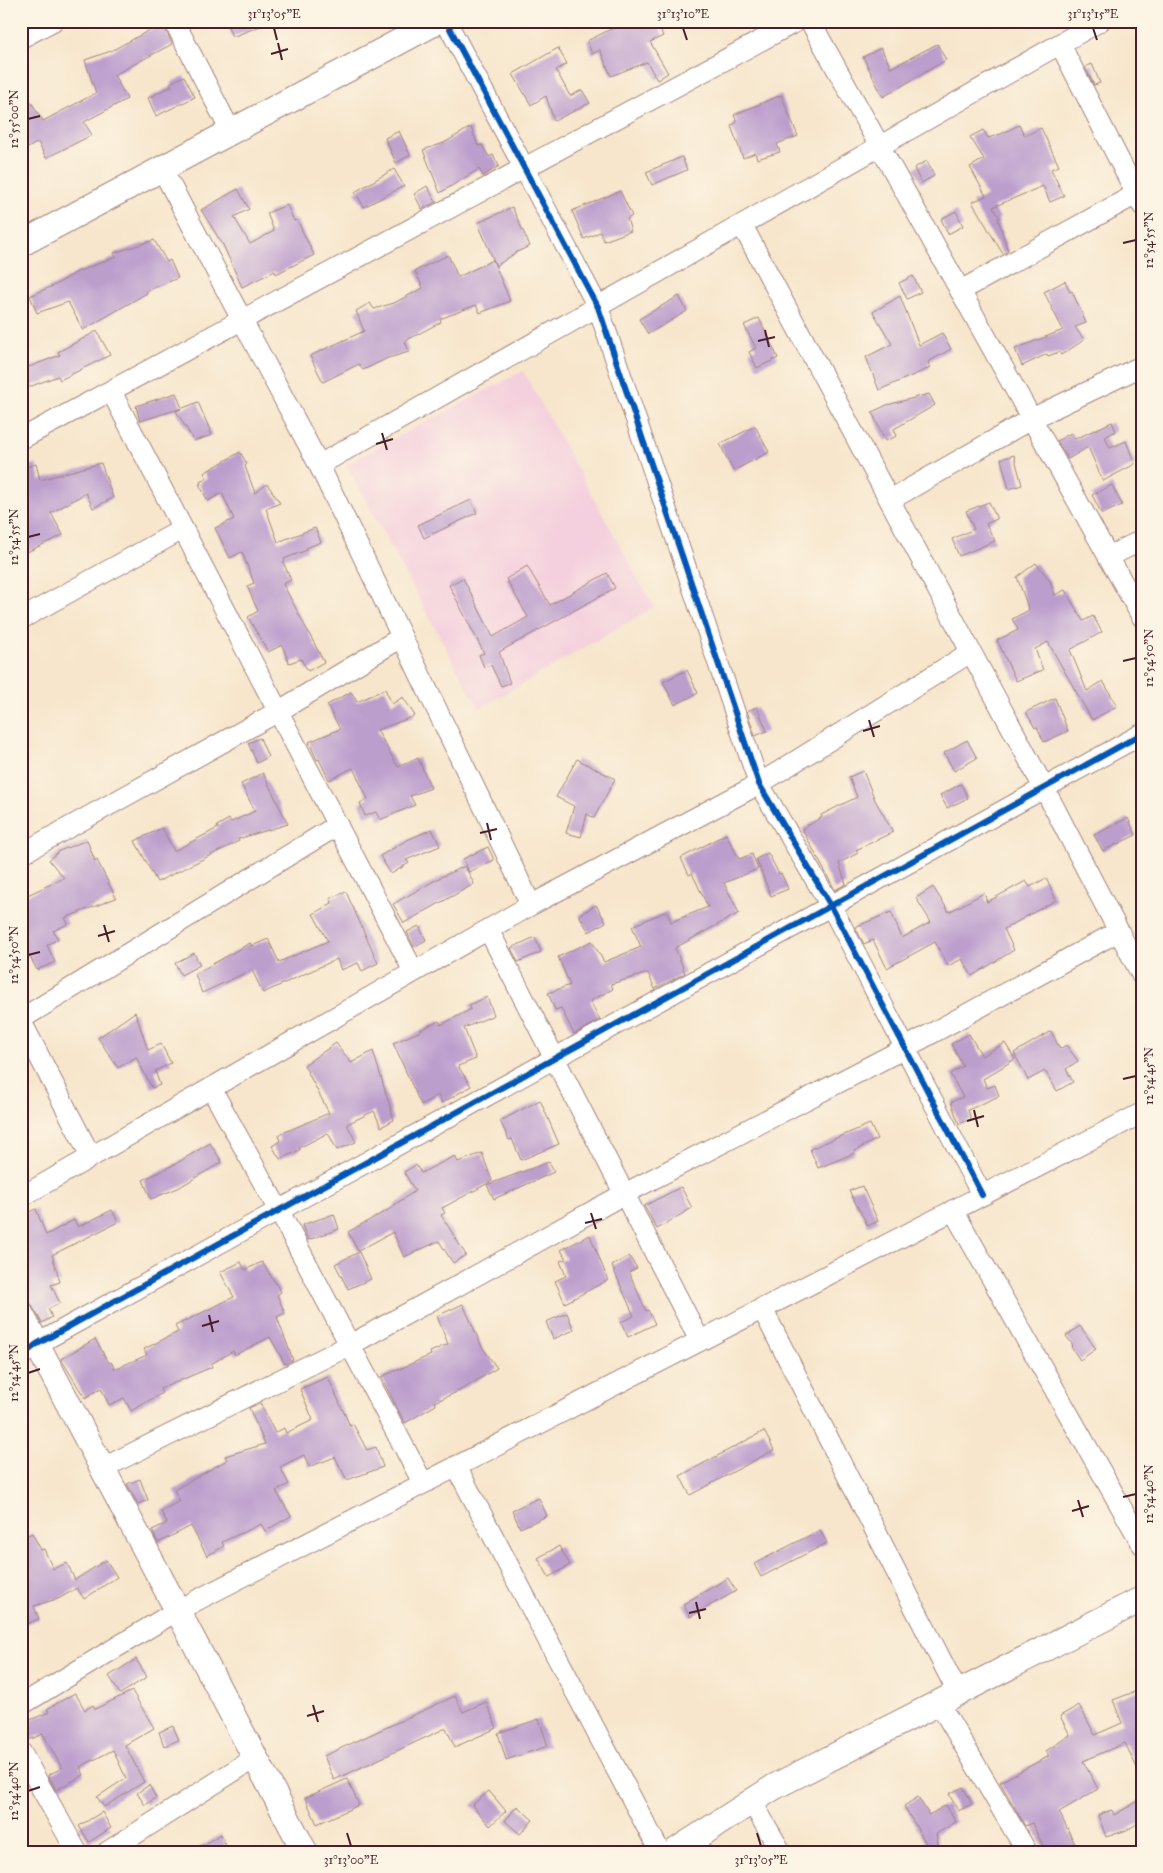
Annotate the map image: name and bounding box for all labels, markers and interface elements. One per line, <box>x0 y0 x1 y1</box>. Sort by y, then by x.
text: 31°13'05"E <box>247 7 301 21</box>
text: 31°13'10"E <box>657 7 710 21</box>
text: 31°13'15"E <box>1068 7 1119 21</box>
text: 12°55'00"N <box>7 90 21 148</box>
text: 12°54'55"N <box>1142 212 1156 268</box>
text: 12°54'55"N <box>7 509 21 565</box>
text: 12°54'50"N <box>1142 629 1156 687</box>
text: 12°54'50"N <box>7 926 21 984</box>
text: 12°54'45"N <box>1142 1047 1156 1105</box>
text: 12°54'45"N <box>7 1344 21 1402</box>
text: 12°54'40"N <box>1142 1464 1156 1524</box>
text: 12°54'40"N <box>7 1761 21 1821</box>
text: 31°13'00"E <box>324 1853 379 1867</box>
text: 31°13'05"E <box>734 1853 788 1867</box>

